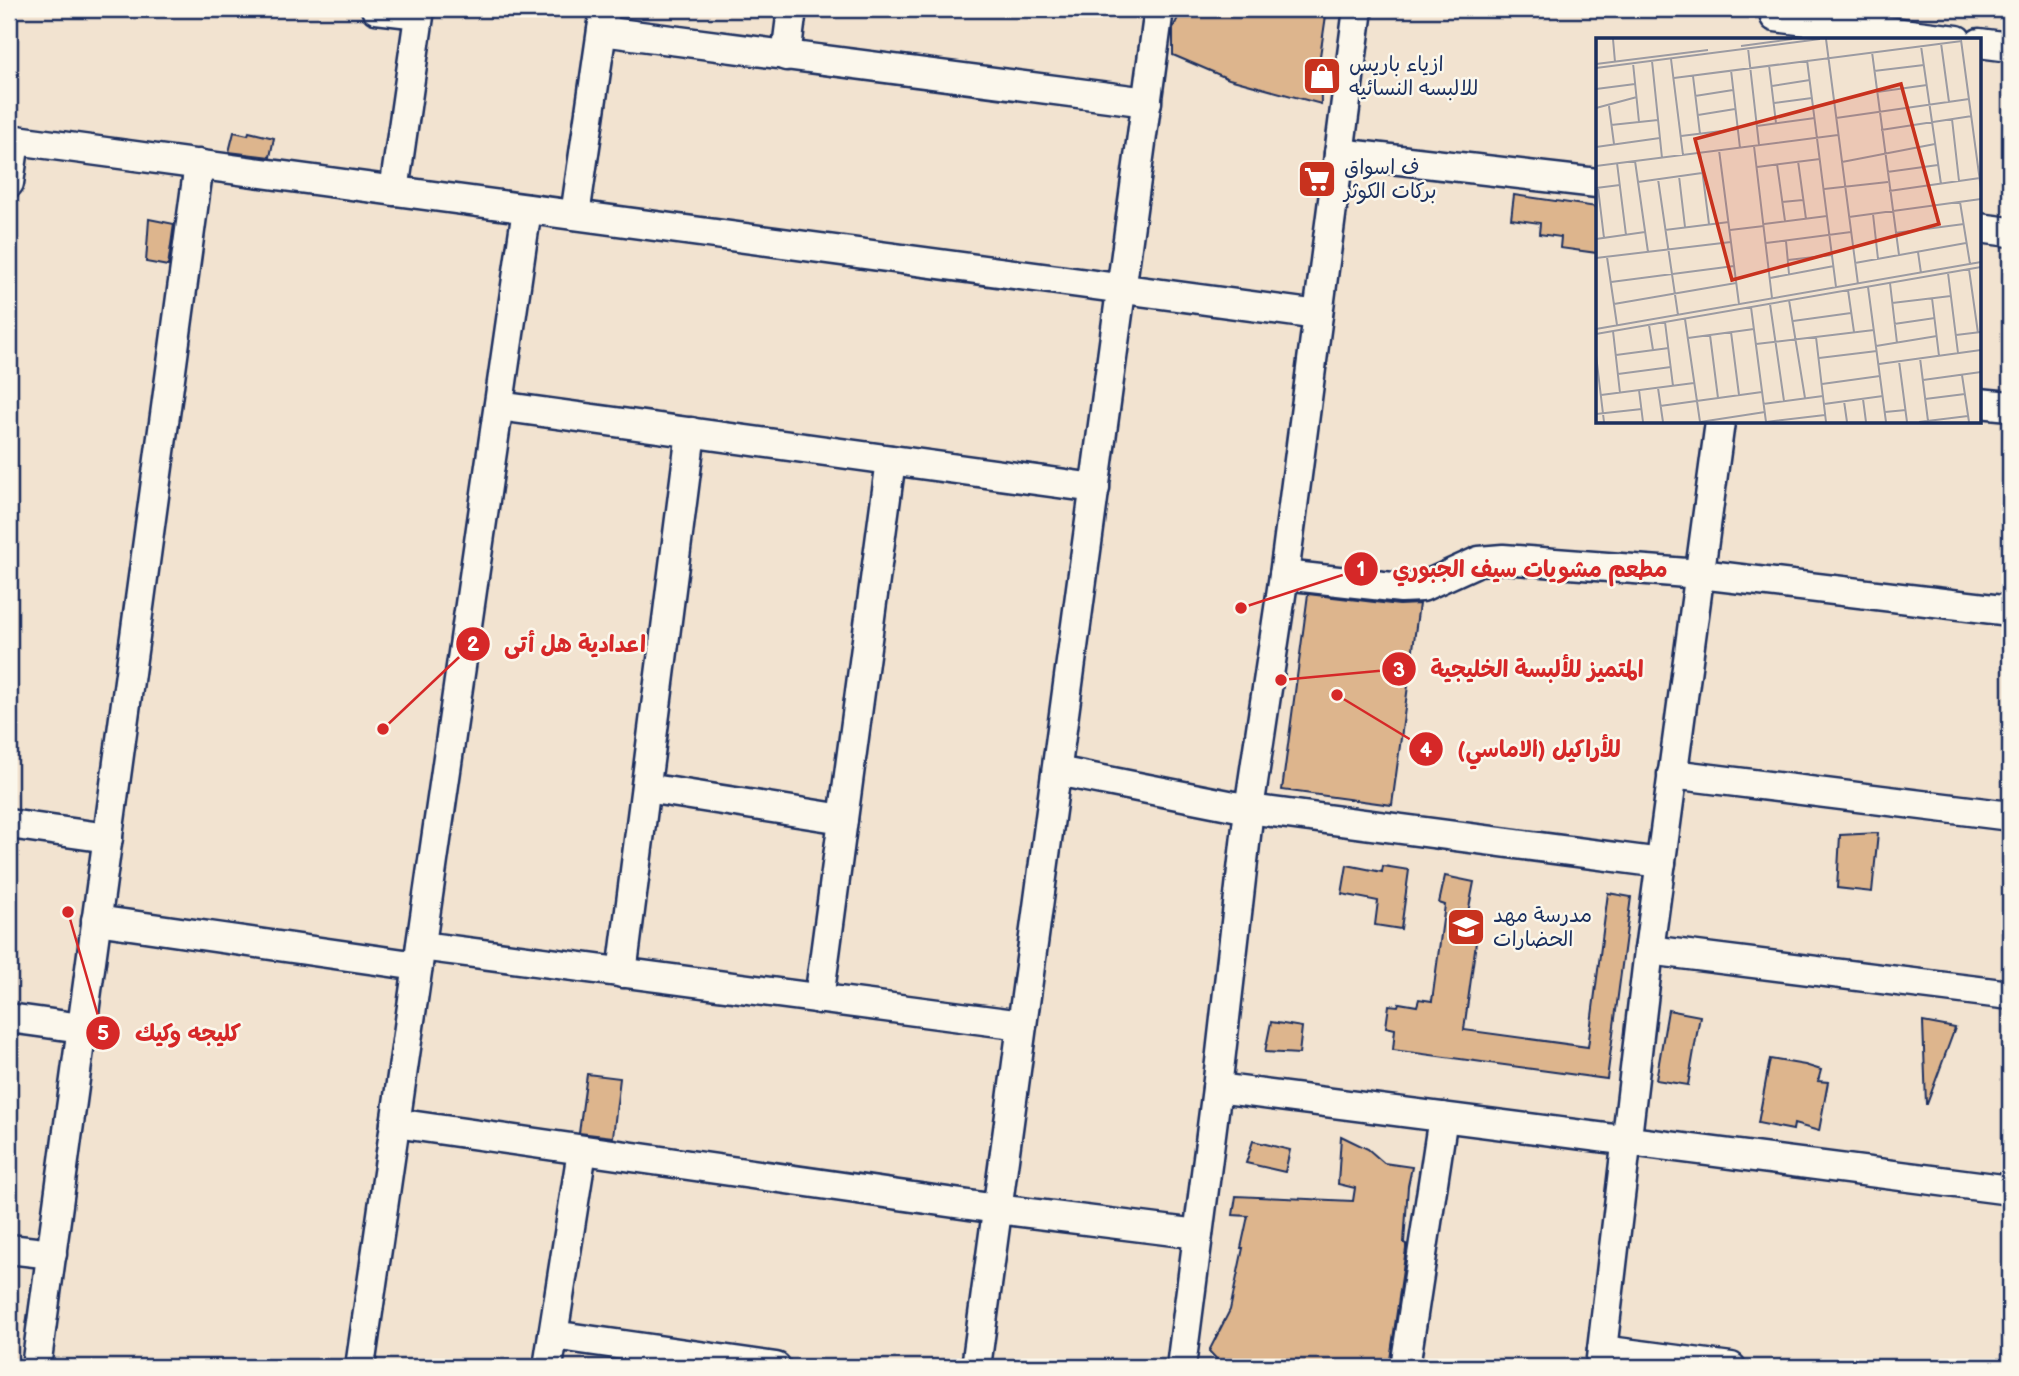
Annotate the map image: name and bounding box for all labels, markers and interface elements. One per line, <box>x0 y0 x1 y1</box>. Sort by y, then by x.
inset map <box>1596 38 1980 424</box>
place label: ازياء باريس للالبسه النسائيه <box>1349 52 1478 101</box>
shop icon: ازياء باريس للالبسه النسائيه <box>1301 55 1343 97</box>
place label: ف اسواق بركات الكوثر <box>1342 155 1437 204</box>
supermarket icon: ف اسواق بركات الكوثر <box>1296 158 1338 200</box>
callout: مطعم مشويات سيف الجبوري <box>1343 547 1682 591</box>
text: مطعم مشويات سيف الجبوري <box>1392 556 1668 587</box>
text: 1 <box>1357 557 1365 582</box>
callout: اعدادية هل أتى <box>455 622 660 666</box>
text: اعدادية هل أتى <box>504 630 646 659</box>
text: 2 <box>467 632 480 657</box>
callout: المتميز للألبسة الخليجية <box>1381 647 1658 691</box>
text: المتميز للألبسة الخليجية <box>1430 653 1644 684</box>
text: 3 <box>1393 658 1405 683</box>
callout: (الاماسي) للأراكيل <box>1409 727 1635 771</box>
text: (الاماسي) للأراكيل <box>1457 733 1621 770</box>
text: 4 <box>1420 738 1433 763</box>
place label: مدرسة مهد الحضارات <box>1493 903 1592 952</box>
school or university icon: مدرسة مهد الحضارات <box>1445 906 1487 948</box>
callout: كليجه وكيك <box>86 1011 255 1055</box>
text: كليجه وكيك <box>135 1020 242 1048</box>
text: 5 <box>97 1021 109 1046</box>

